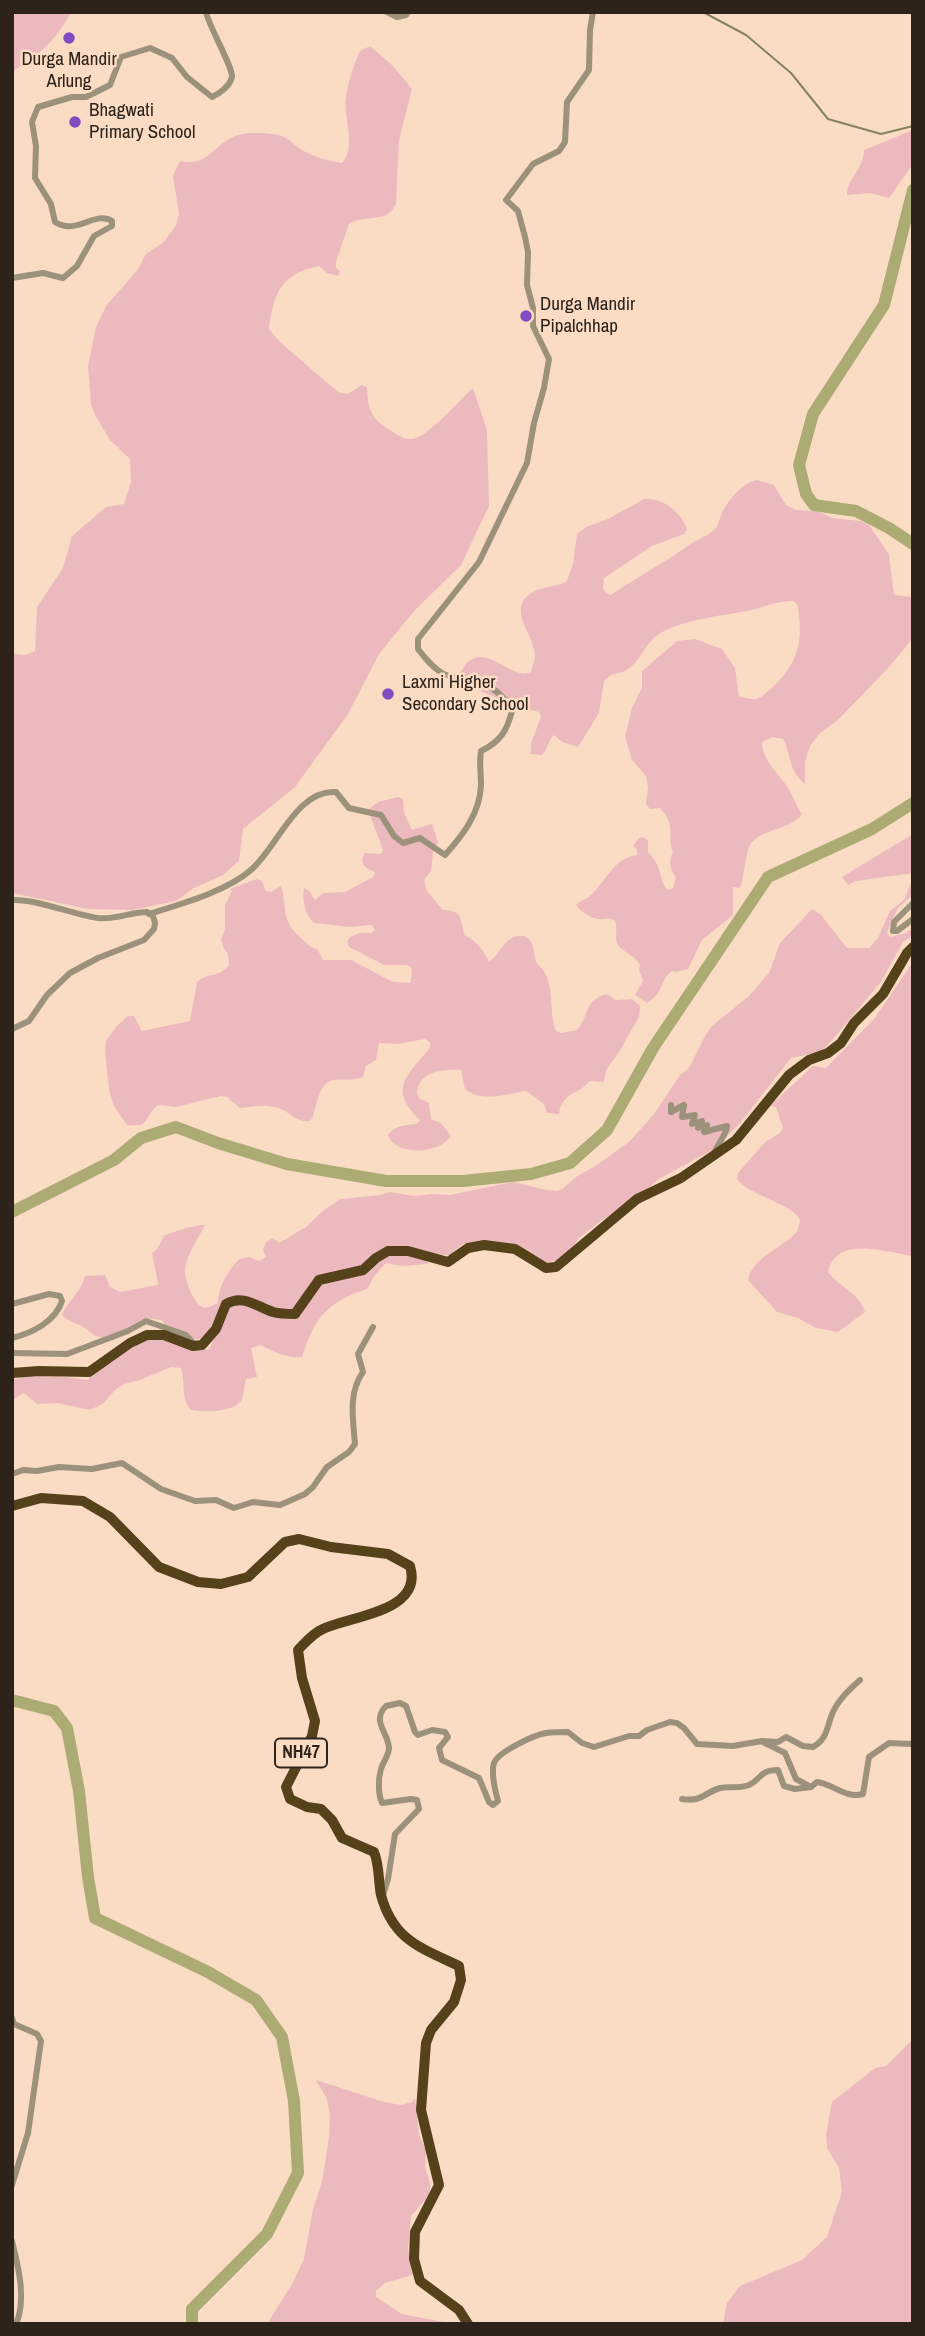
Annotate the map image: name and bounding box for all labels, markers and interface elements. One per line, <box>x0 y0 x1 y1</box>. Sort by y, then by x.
marker: Durga Mandir Arlung <box>61 30 77 46</box>
place label: Durga Mandir Arlung <box>21 49 117 93</box>
place label: Bhagwati Primary School <box>89 100 195 144</box>
marker: Bhagwati Primary School <box>67 114 83 130</box>
place label: Durga Mandir Pipalchhap <box>540 294 635 338</box>
marker: Durga Mandir Pipalchhap <box>518 308 534 324</box>
place label: Laxmi Higher Secondary School <box>402 672 528 716</box>
marker: Laxmi Higher Secondary School <box>380 686 396 702</box>
road number: NH47 <box>275 1738 327 1768</box>

